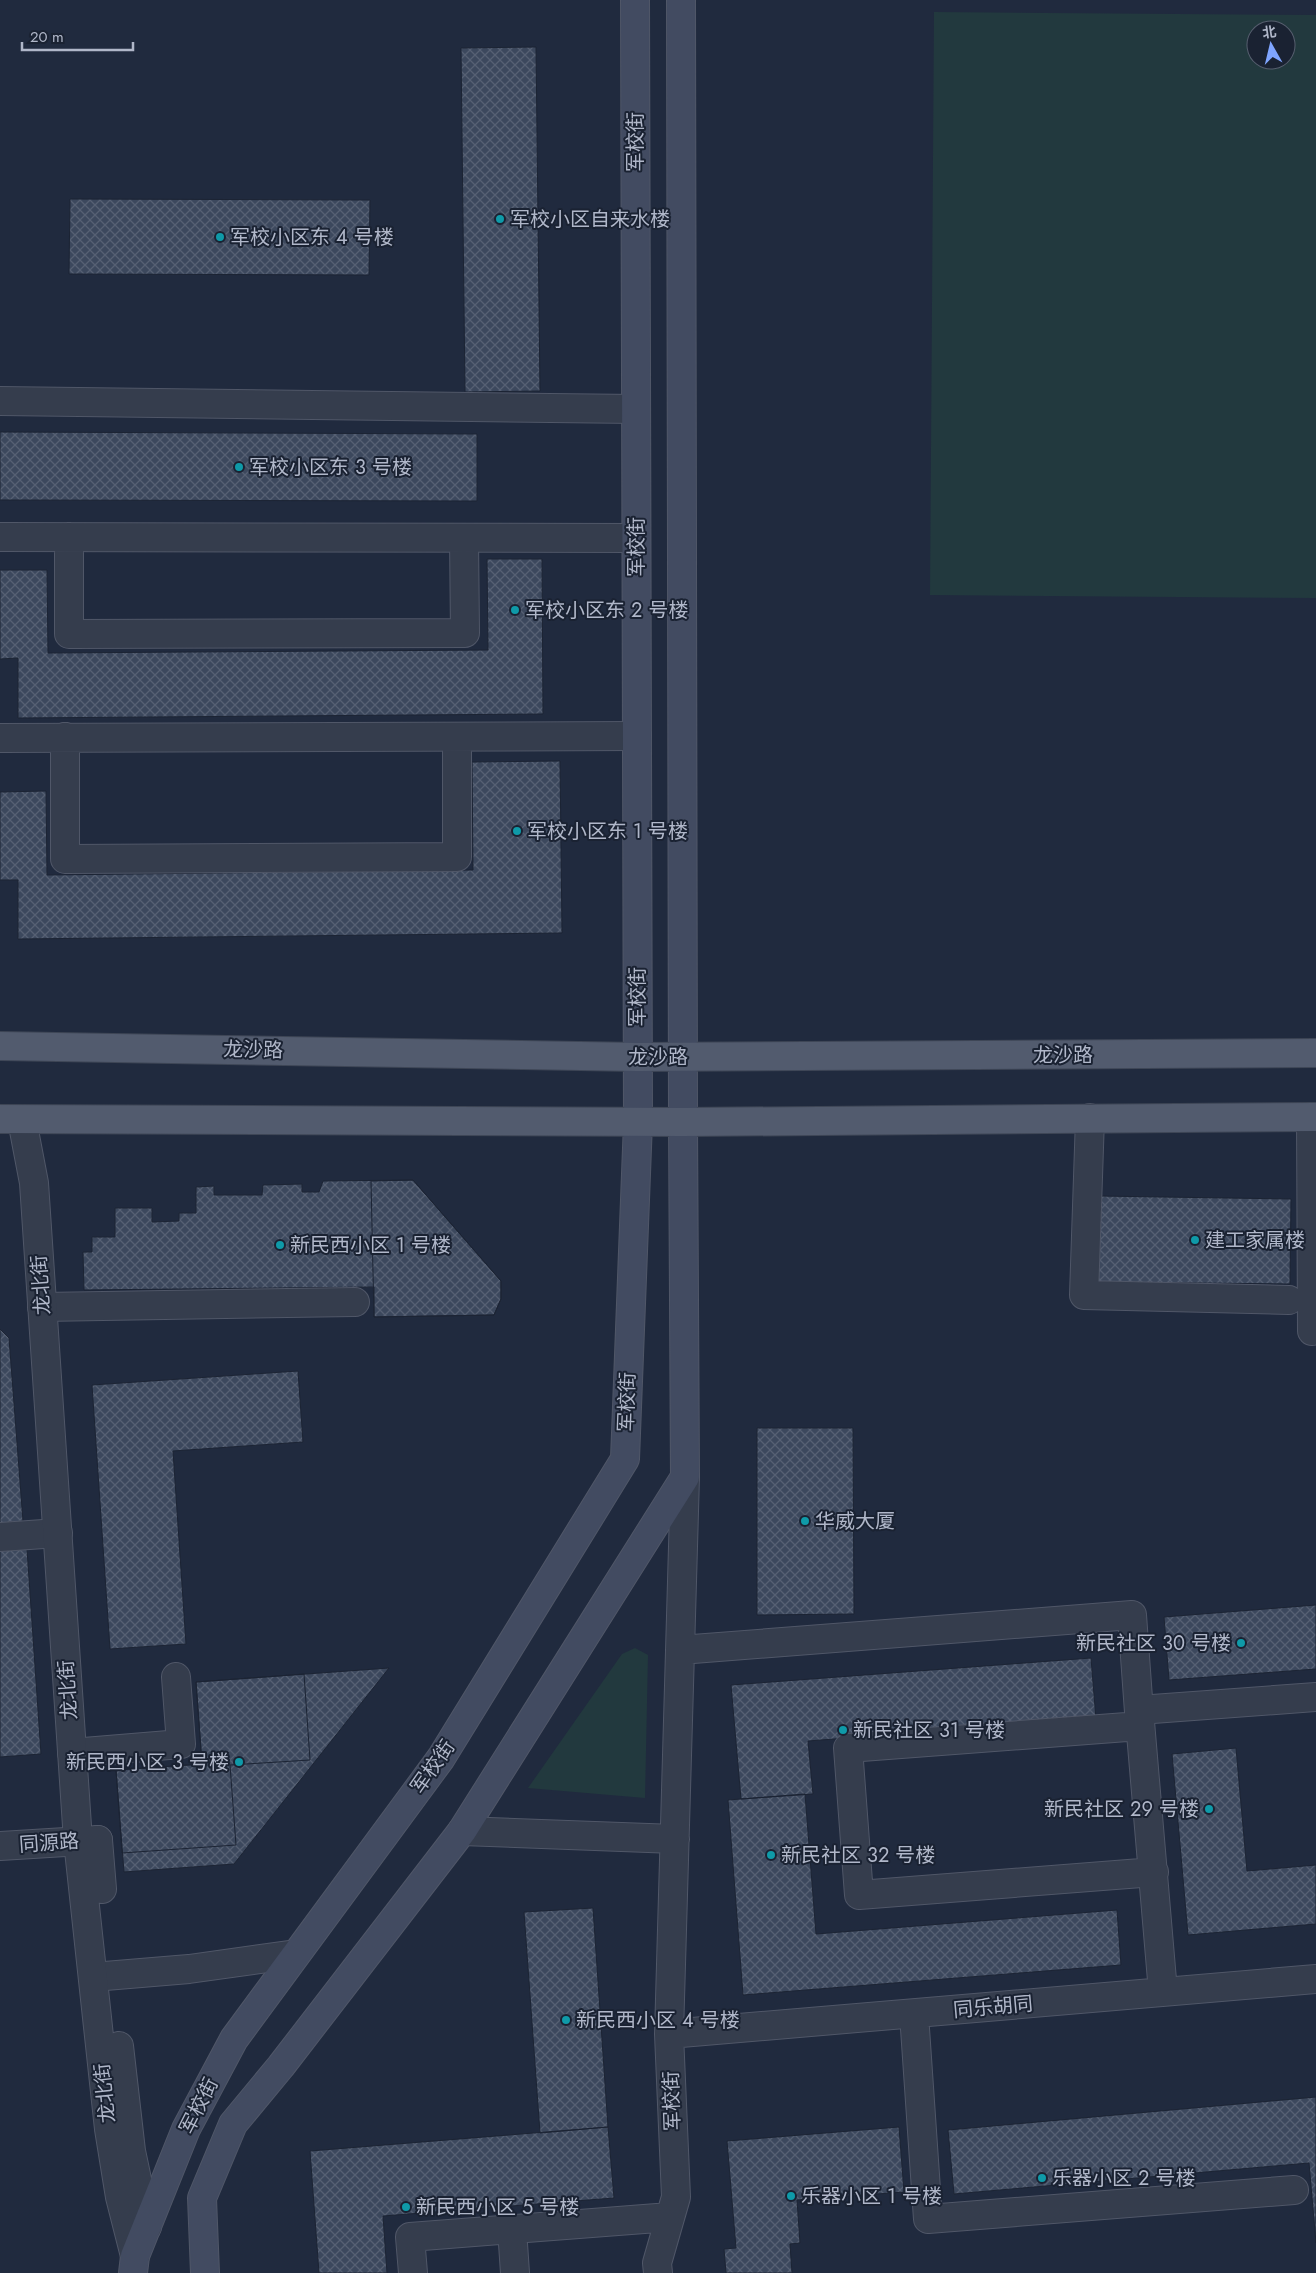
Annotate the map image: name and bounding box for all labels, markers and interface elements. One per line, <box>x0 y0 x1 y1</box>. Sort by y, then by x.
scale bar <box>22 20 134 52</box>
north arrow <box>1246 20 1296 70</box>
text: 北 <box>1261 21 1278 43</box>
text: 20 m <box>30 26 64 48</box>
street label: 军校街 <box>621 112 650 172</box>
place label: 军校小区自来水楼 <box>510 205 670 234</box>
marker: 军校小区自来水楼 <box>494 213 506 225</box>
place label: 军校小区东 4 号楼 <box>230 223 394 252</box>
marker: 军校小区东 4 号楼 <box>214 231 226 243</box>
place label: 军校小区东 3 号楼 <box>249 453 412 482</box>
marker: 军校小区东 3 号楼 <box>233 461 245 473</box>
street label: 军校街 <box>622 517 651 577</box>
place label: 军校小区东 2 号楼 <box>525 596 688 625</box>
marker: 军校小区东 2 号楼 <box>509 604 521 616</box>
place label: 军校小区东 1 号楼 <box>527 817 688 846</box>
marker: 军校小区东 1 号楼 <box>511 825 523 837</box>
street label: 军校街 <box>623 967 652 1027</box>
street label: 龙沙路 <box>223 1035 283 1065</box>
street label: 龙沙路 <box>1033 1041 1093 1070</box>
street label: 龙沙路 <box>628 1043 688 1072</box>
place label: 建工家属楼 <box>1205 1226 1305 1255</box>
place label: 新民西小区 1 号楼 <box>290 1231 451 1260</box>
marker: 建工家属楼 <box>1189 1234 1201 1246</box>
marker: 新民西小区 1 号楼 <box>274 1239 286 1251</box>
street label: 龙北街 <box>24 1254 58 1316</box>
street label: 军校街 <box>611 1372 643 1432</box>
place label: 华威大厦 <box>815 1507 895 1536</box>
marker: 华威大厦 <box>799 1515 811 1527</box>
place label: 新民社区 30 号楼 <box>1076 1629 1231 1658</box>
marker: 新民社区 30 号楼 <box>1235 1637 1247 1649</box>
street label: 龙北街 <box>51 1659 85 1721</box>
place label: 新民社区 31 号楼 <box>853 1716 1005 1745</box>
marker: 新民社区 31 号楼 <box>837 1724 849 1736</box>
street label: 军校街 <box>404 1734 462 1800</box>
place label: 新民西小区 3 号楼 <box>66 1748 229 1777</box>
marker: 新民西小区 3 号楼 <box>233 1756 245 1768</box>
place label: 新民社区 29 号楼 <box>1044 1795 1199 1824</box>
marker: 新民社区 29 号楼 <box>1203 1803 1215 1815</box>
street label: 同源路 <box>18 1826 80 1860</box>
place label: 新民社区 32 号楼 <box>781 1841 935 1870</box>
marker: 新民社区 32 号楼 <box>765 1849 777 1861</box>
street label: 同乐胡同 <box>952 1989 1034 2025</box>
place label: 新民西小区 4 号楼 <box>576 2006 740 2035</box>
marker: 新民西小区 4 号楼 <box>560 2014 572 2026</box>
street label: 龙北街 <box>87 2062 123 2124</box>
street label: 军校街 <box>656 2071 688 2131</box>
street label: 军校街 <box>172 2073 226 2139</box>
place label: 乐器小区 2 号楼 <box>1052 2164 1195 2193</box>
marker: 乐器小区 2 号楼 <box>1036 2172 1048 2184</box>
place label: 乐器小区 1 号楼 <box>801 2182 942 2211</box>
marker: 乐器小区 1 号楼 <box>785 2190 797 2202</box>
place label: 新民西小区 5 号楼 <box>416 2193 579 2222</box>
marker: 新民西小区 5 号楼 <box>400 2201 412 2213</box>

